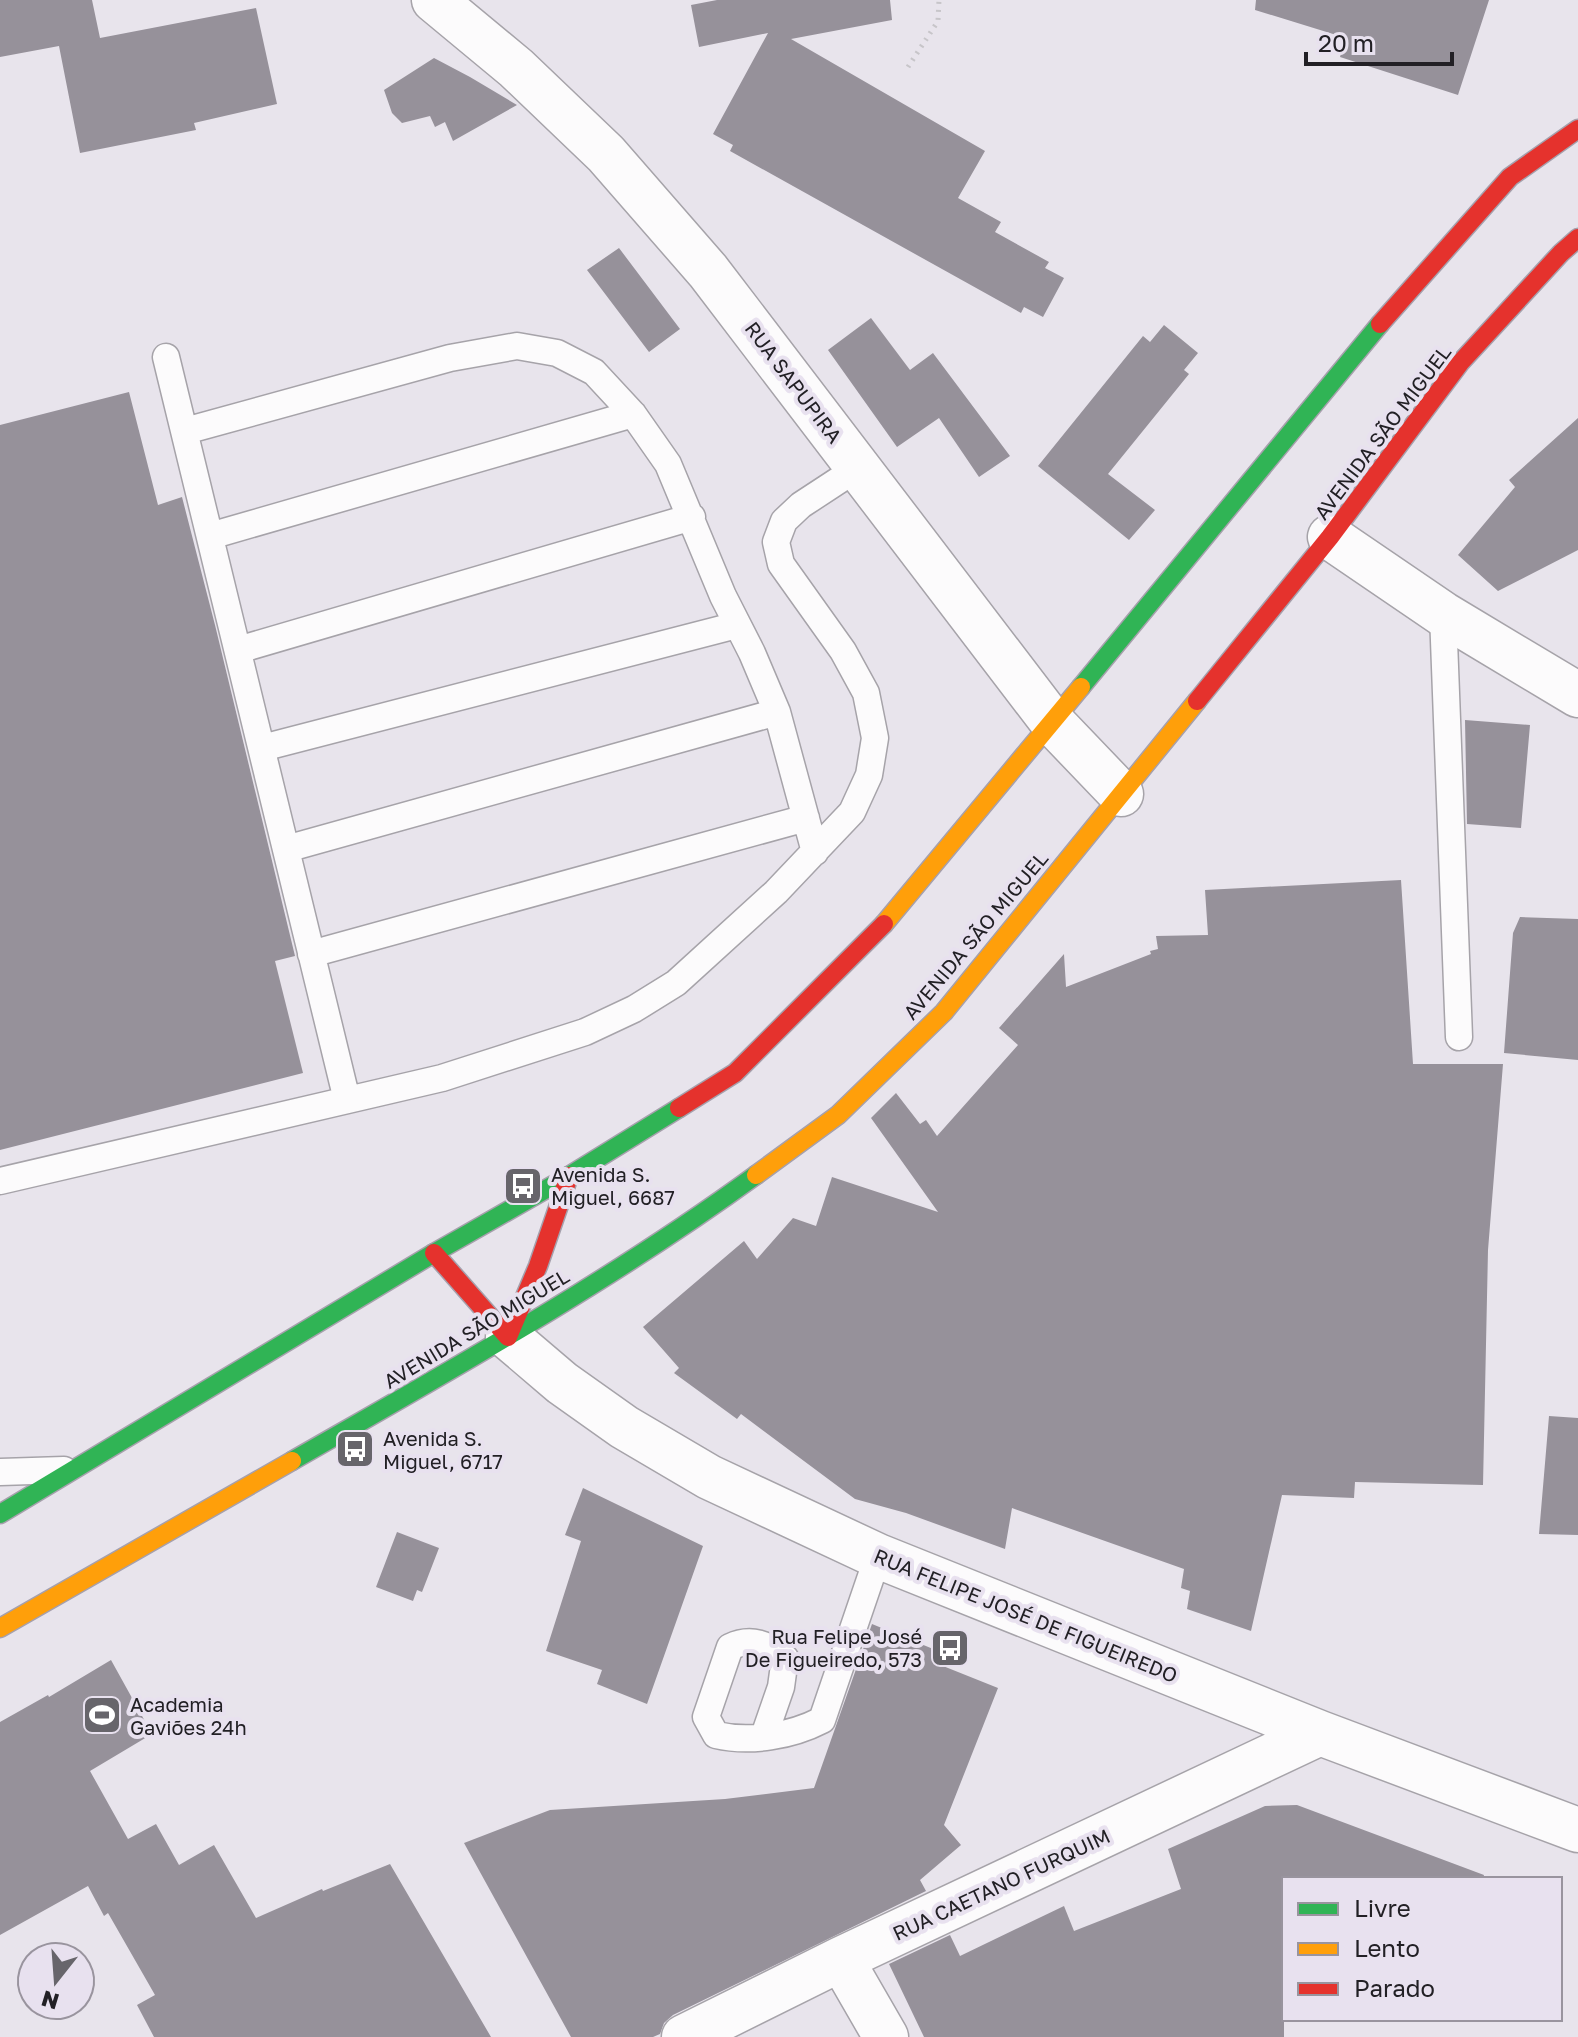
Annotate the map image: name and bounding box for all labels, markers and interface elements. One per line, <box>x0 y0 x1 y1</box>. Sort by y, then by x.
scale bar <box>1306 16 1452 66</box>
text: 20 m <box>1318 28 1374 57</box>
street label: RUA SAPUPIRA <box>741 317 847 447</box>
street label: AVENIDA SÃO MIGUEL <box>1309 340 1455 524</box>
street label: AVENIDA SÃO MIGUEL <box>898 846 1052 1024</box>
place label: Avenida S. Miguel, 6687 <box>551 1162 675 1209</box>
bus stop icon: Avenida S. Miguel, 6687 <box>502 1165 544 1207</box>
street label: AVENIDA SÃO MIGUEL <box>379 1263 573 1393</box>
place label: Avenida S. Miguel, 6717 <box>383 1426 503 1473</box>
bus stop icon: Avenida S. Miguel, 6717 <box>334 1428 376 1470</box>
street label: RUA FELIPE JOSÉ DE FIGUEIREDO <box>871 1543 1181 1687</box>
place label: Rua Felipe José De Figueiredo, 573 <box>745 1624 922 1671</box>
bus stop icon: Rua Felipe José De Figueiredo, 573 <box>929 1627 971 1669</box>
place label: Academia Gaviões 24h <box>130 1692 247 1739</box>
sports icon: Academia Gaviões 24h <box>81 1694 123 1736</box>
street label: RUA CAETANO FURQUIM <box>889 1823 1113 1945</box>
legend <box>1282 1877 1562 2021</box>
text: Livre <box>1354 1893 1411 1922</box>
text: Lento <box>1354 1933 1420 1962</box>
north arrow <box>16 1941 96 2021</box>
text: Parado <box>1354 1973 1435 2002</box>
text: N <box>38 1985 62 2016</box>

